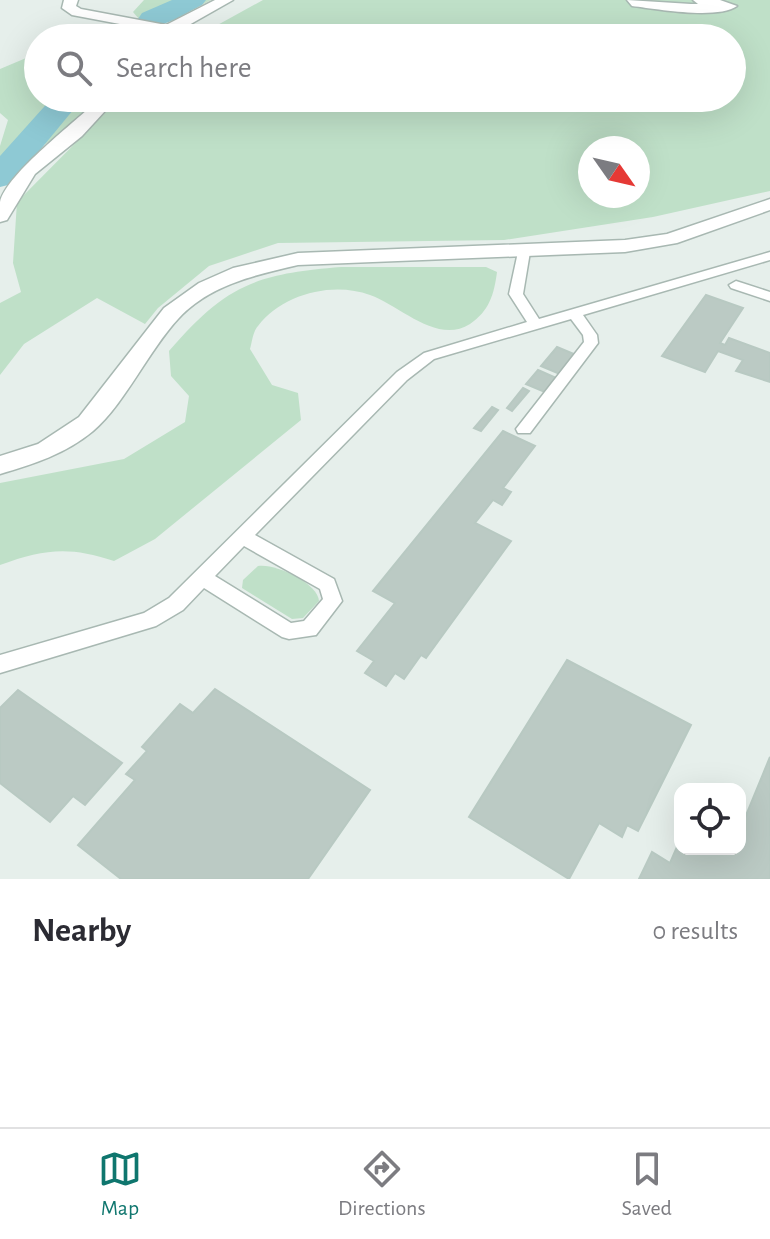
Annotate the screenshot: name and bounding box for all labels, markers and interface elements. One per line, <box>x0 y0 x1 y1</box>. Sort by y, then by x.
search box <box>24 24 746 112</box>
icon: search <box>52 46 96 90</box>
text: Search here <box>116 53 252 83</box>
north arrow <box>578 136 650 208</box>
map controls <box>674 783 746 855</box>
button: locate <box>674 783 746 855</box>
text: Nearby <box>32 914 131 948</box>
text: 0 results <box>652 918 738 944</box>
tab: Map <box>98 1147 142 1221</box>
tab: Directions <box>338 1147 426 1221</box>
tab: Saved <box>622 1147 672 1221</box>

